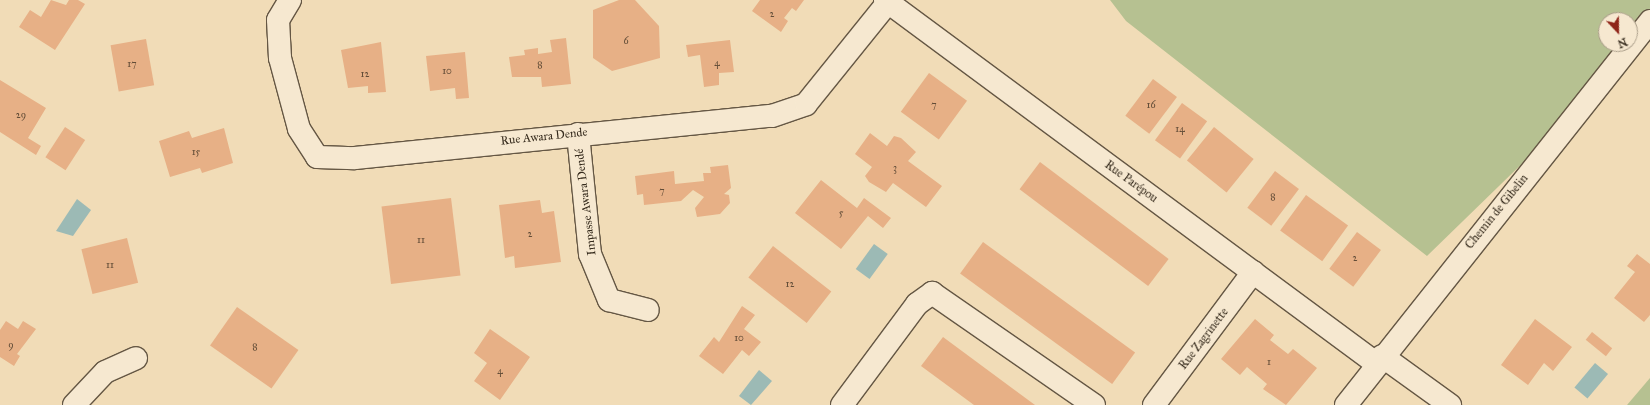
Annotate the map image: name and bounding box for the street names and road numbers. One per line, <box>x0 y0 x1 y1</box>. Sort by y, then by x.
street label: Rue Awara Dende <box>500 125 588 149</box>
street label: Impasse Awara Dendé <box>572 148 600 256</box>
street label: Rue Parépou <box>1102 158 1160 206</box>
street label: Chemin de Gibelin <box>1463 172 1531 252</box>
street label: Rue Zagrinette <box>1176 305 1232 373</box>

